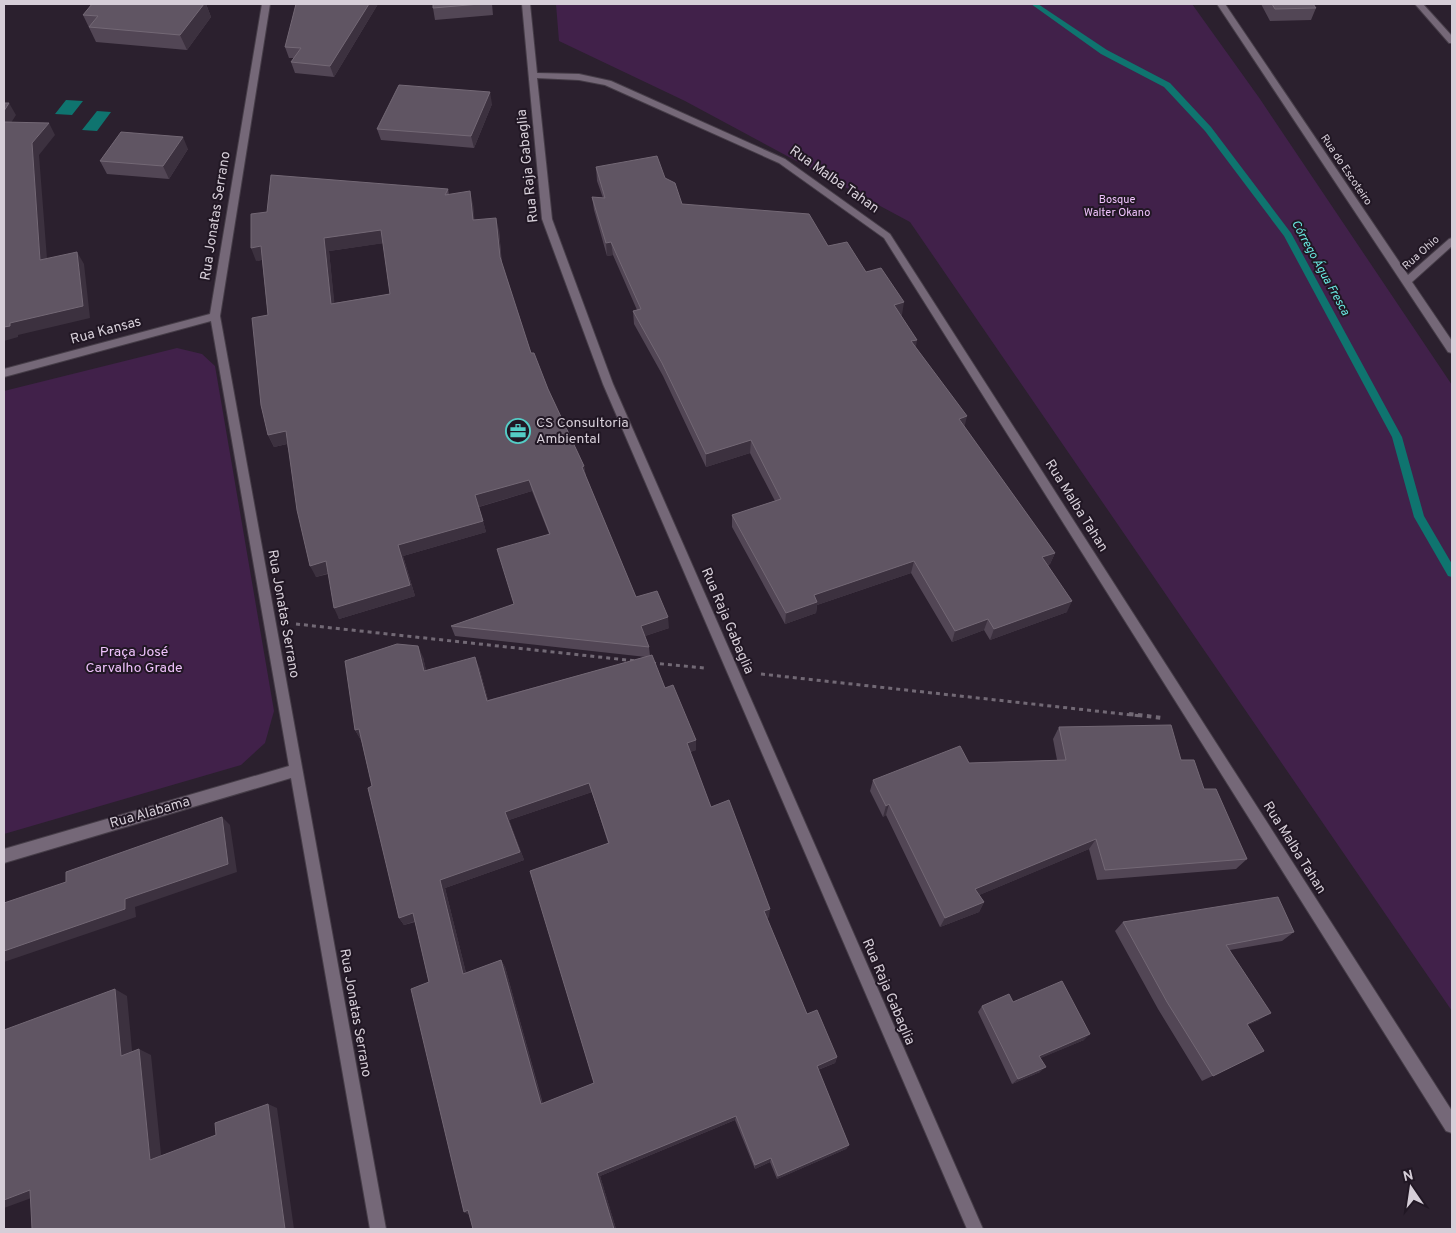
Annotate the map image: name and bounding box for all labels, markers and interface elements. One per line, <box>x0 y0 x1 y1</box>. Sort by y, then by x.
street label: Rua Raja Gabaglia <box>514 108 542 224</box>
street label: Rua do Escoteiro <box>1317 132 1375 208</box>
street label: Rua Malba Tahan <box>786 143 882 217</box>
street label: Rua Jonatas Serrano <box>197 150 235 282</box>
park label: Bosque Walter Okano <box>1084 193 1150 220</box>
water label: Córrego Água Fresca <box>1287 217 1353 319</box>
street label: Rua Ohio <box>1400 233 1442 273</box>
street label: Rua Kansas <box>69 313 143 349</box>
place label: CS Consultoria Ambiental <box>536 415 629 448</box>
office icon: CS Consultoria Ambiental <box>505 418 531 444</box>
street label: Rua Malba Tahan <box>1041 457 1111 555</box>
street label: Rua Jonatas Serrano <box>263 548 303 680</box>
street label: Rua Raja Gabaglia <box>697 565 757 677</box>
park label: Praça José Carvalho Grade <box>85 644 183 677</box>
street label: Rua Alabama <box>108 793 192 833</box>
street label: Rua Malba Tahan <box>1259 799 1329 897</box>
street label: Rua Raja Gabaglia <box>858 936 918 1048</box>
street label: Rua Jonatas Serrano <box>335 947 375 1079</box>
north arrow <box>1386 1163 1436 1213</box>
text: N <box>1402 1167 1415 1186</box>

